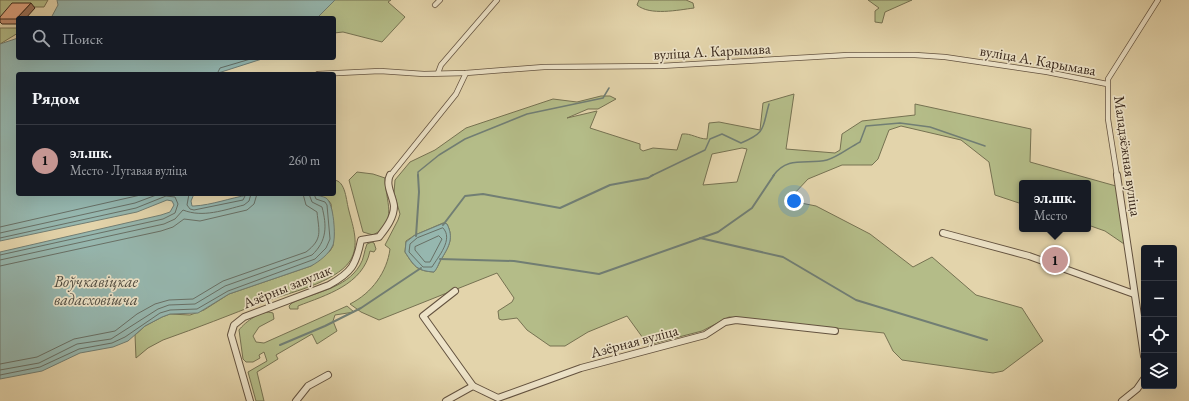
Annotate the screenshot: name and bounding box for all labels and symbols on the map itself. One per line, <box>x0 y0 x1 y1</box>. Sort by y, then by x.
street label: вуліца А. Карымава <box>653 38 771 64</box>
street label: вуліца А. Карымава <box>979 40 1097 80</box>
street label: Маладзёжная вуліца <box>1110 95 1146 217</box>
your location <box>784 191 804 211</box>
pin: 1 <box>1042 245 1068 275</box>
street label: Азёрны завулак <box>239 260 334 313</box>
water label: Воўчкавіцкае вадасховішча <box>53 271 139 310</box>
street label: Азёрная вуліца <box>587 320 680 362</box>

